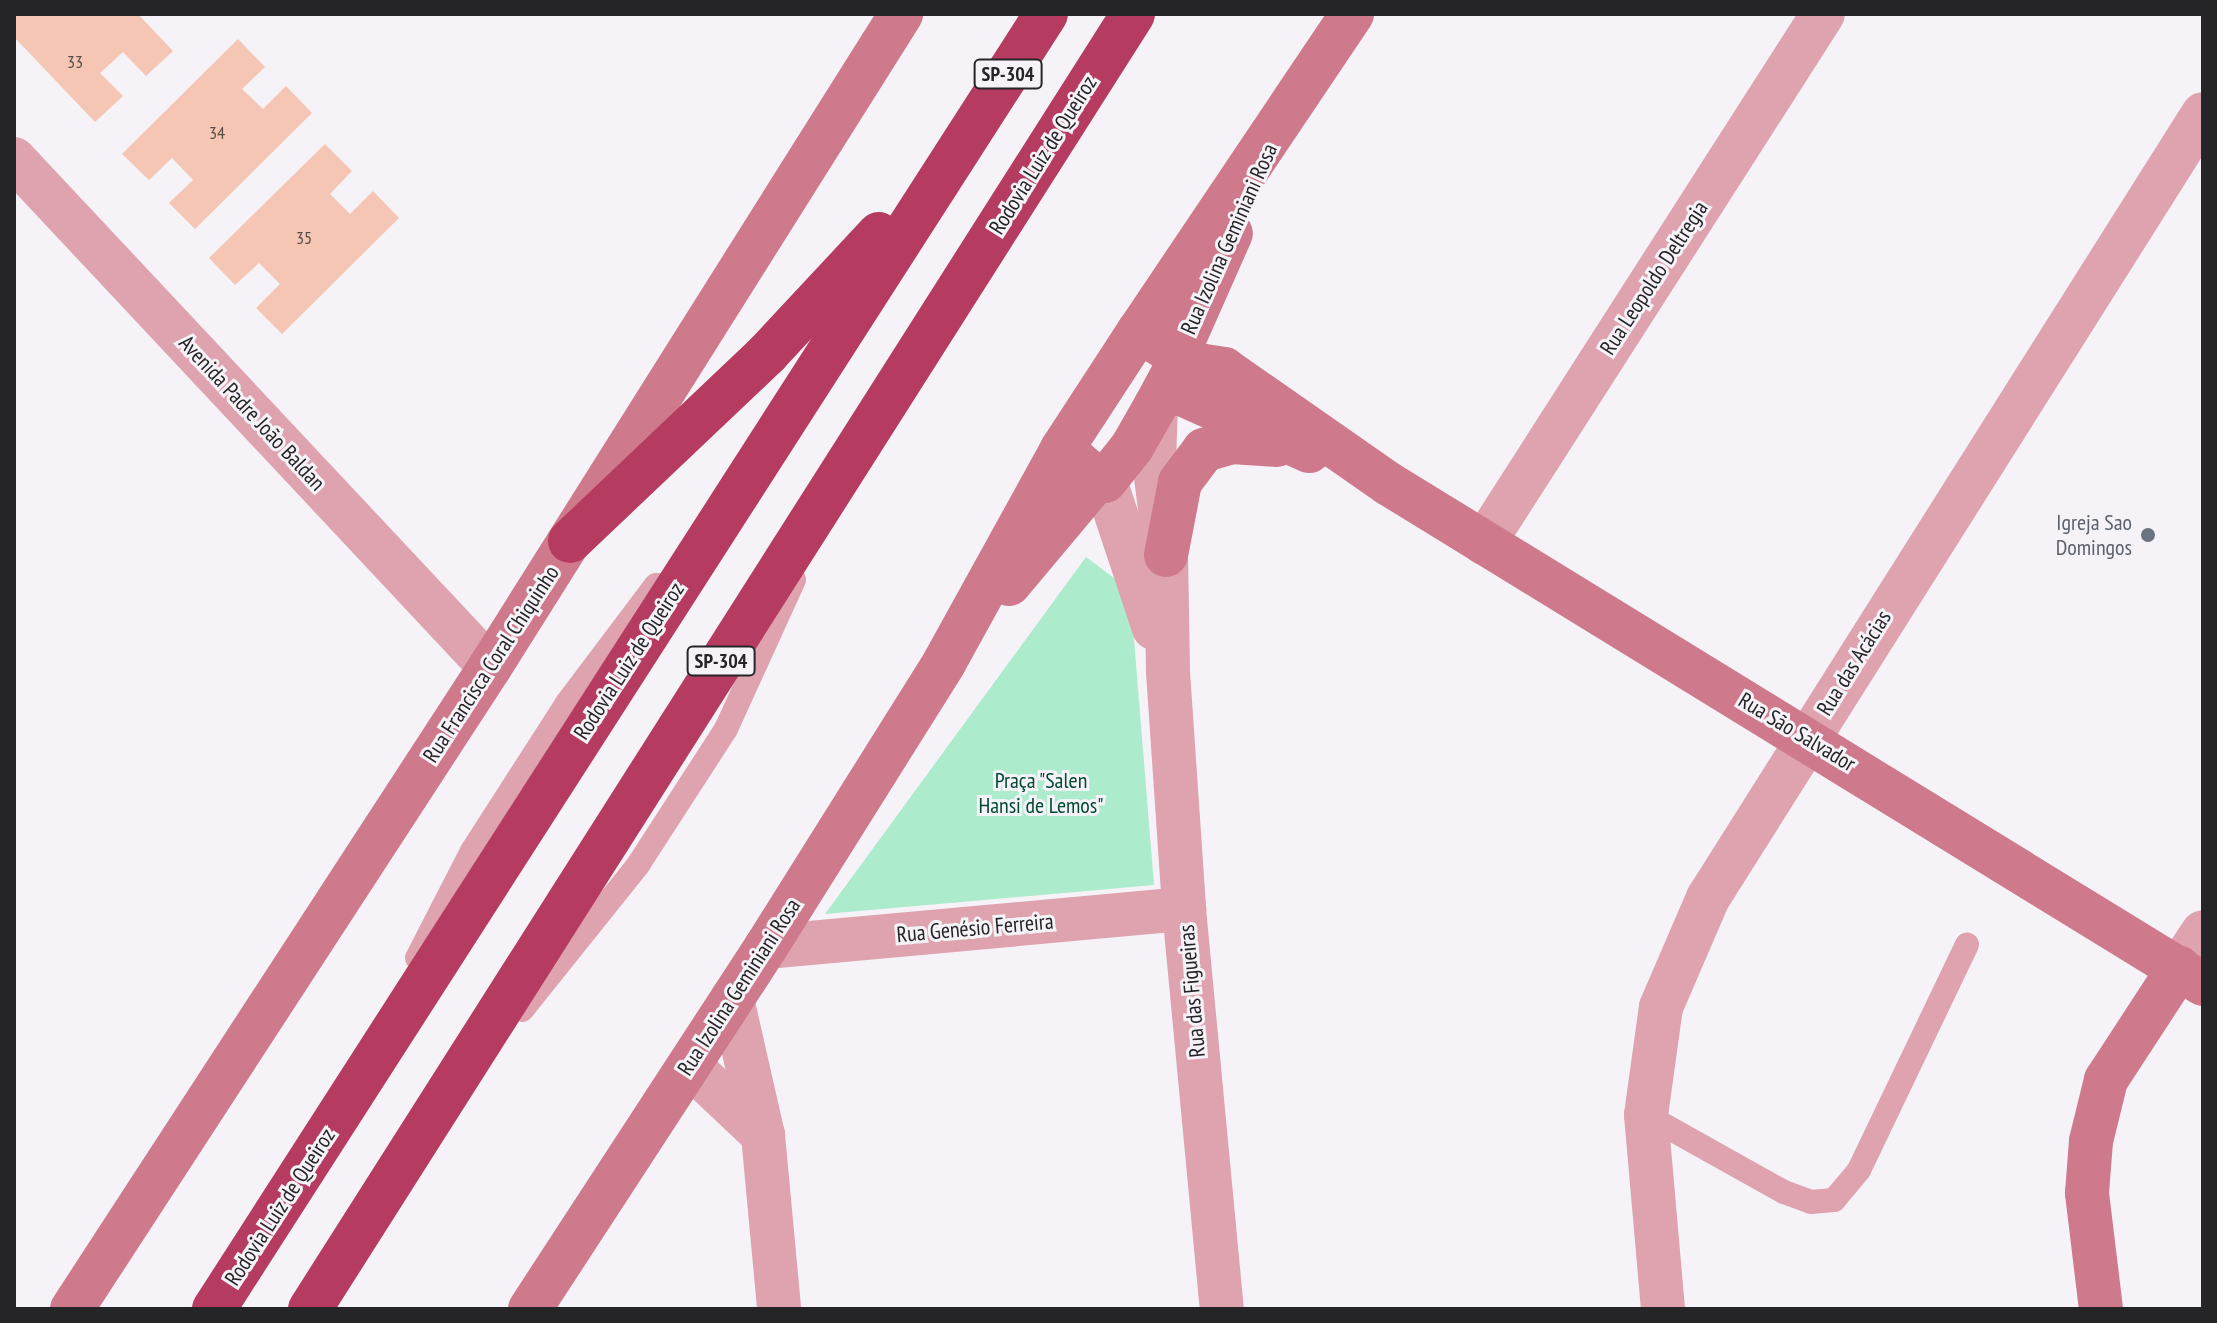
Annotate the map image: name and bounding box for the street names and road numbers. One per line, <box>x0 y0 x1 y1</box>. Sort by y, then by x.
road number: SP-304 <box>972 58 1044 90</box>
street label: Rodovia Luiz de Queiroz <box>983 71 1103 239</box>
street label: Rua Izolina Geminiani Rosa <box>1175 140 1283 338</box>
street label: Rua Leopoldo Deltregia <box>1594 196 1714 360</box>
street label: Avenida Padre João Baldan <box>173 330 331 496</box>
street label: Rua Francisca Coral Chiquinho <box>417 561 565 767</box>
street label: Rodovia Luiz de Queiroz <box>568 577 690 745</box>
street label: Rua das Acácias <box>1811 605 1897 721</box>
road number: SP-304 <box>685 645 757 677</box>
street label: Rua São Salvador <box>1734 687 1860 777</box>
street label: Rua Izolina Geminiani Rosa <box>672 894 806 1080</box>
street label: Rua Genésio Ferreira <box>895 908 1055 948</box>
street label: Rua das Figueiras <box>1173 924 1211 1058</box>
street label: Rodovia Luiz de Queiroz <box>219 1123 341 1291</box>

